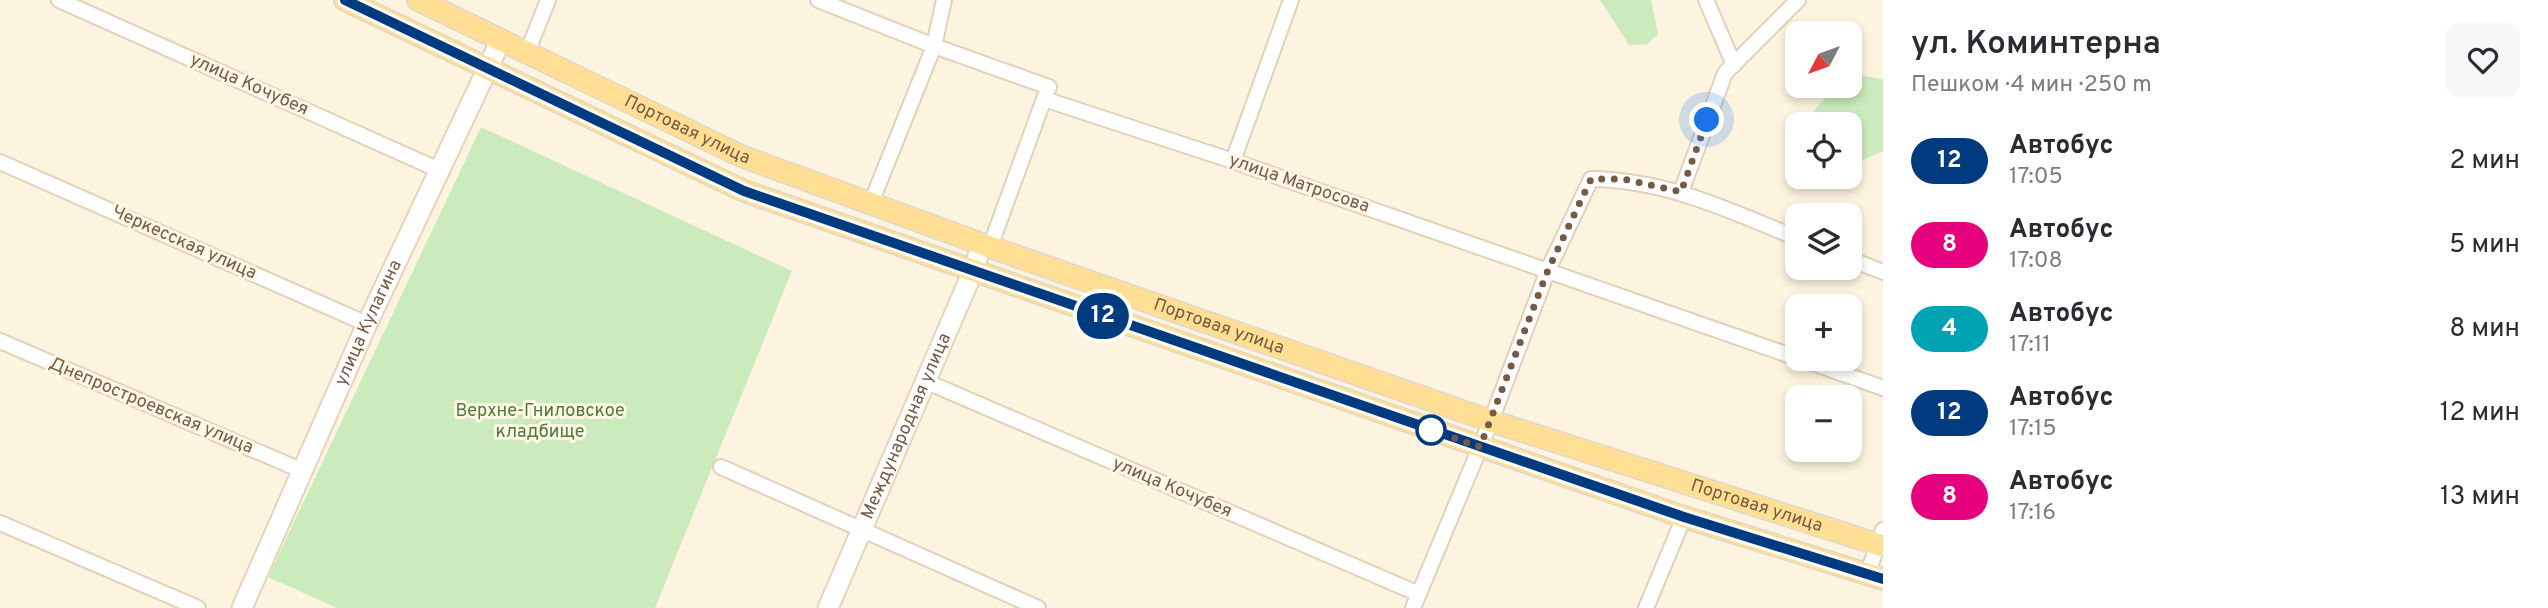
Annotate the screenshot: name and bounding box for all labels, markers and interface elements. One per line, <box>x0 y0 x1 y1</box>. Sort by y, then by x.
north arrow <box>1785 21 1862 98</box>
map controls <box>1785 21 1862 462</box>
button: heart <box>2446 23 2520 97</box>
text: ул. Коминтерна <box>1911 24 2161 66</box>
street label: улица Кочубея <box>186 49 312 121</box>
text: Пешком · 4 мин · 250 m <box>1911 71 2152 100</box>
street label: Портовая улица <box>621 90 753 170</box>
your location <box>1689 102 1724 137</box>
button: locate <box>1785 112 1862 189</box>
text: Автобус <box>2009 130 2114 163</box>
text: 2 мин <box>2449 145 2520 178</box>
text: 12 <box>1937 146 1962 176</box>
street label: улица Матросова <box>1226 149 1372 219</box>
text: 17:05 <box>2009 163 2063 192</box>
street label: Черкесская улица <box>108 201 260 285</box>
button: layers <box>1785 203 1862 280</box>
text: Автобус <box>2009 214 2114 247</box>
text: 5 мин <box>2449 229 2520 262</box>
text: 8 <box>1942 230 1957 260</box>
text: 17:08 <box>2009 247 2063 276</box>
street label: улица Кулагина <box>330 256 407 389</box>
line badge: 12 <box>1072 293 1134 339</box>
street label: Портовая улица <box>1150 293 1287 360</box>
button: + <box>1785 294 1862 371</box>
text: Автобус <box>2009 298 2114 331</box>
text: 12 <box>1091 301 1115 331</box>
text: 8 мин <box>2449 313 2520 346</box>
text: 4 <box>1942 314 1957 344</box>
street label: Международная улица <box>856 330 956 523</box>
text: 17:11 <box>2009 331 2051 360</box>
street label: Днепростроевская улица <box>45 352 257 460</box>
text: Автобус <box>2009 382 2114 415</box>
button: − <box>1785 385 1862 462</box>
text: 12 мин <box>2440 397 2520 430</box>
text: 12 <box>1937 398 1962 428</box>
park label: Верхне-Гниловское кладбище <box>455 400 625 444</box>
unlabelled marker <box>1416 415 1446 445</box>
text: 17:15 <box>2009 415 2057 444</box>
street label: улица Кочубея <box>1109 452 1235 524</box>
text: Автобус <box>2009 466 2114 499</box>
street label: Портовая улица <box>1688 474 1825 537</box>
text: 13 мин <box>2440 481 2520 514</box>
text: 8 <box>1942 482 1957 512</box>
text: 17:16 <box>2009 499 2056 528</box>

